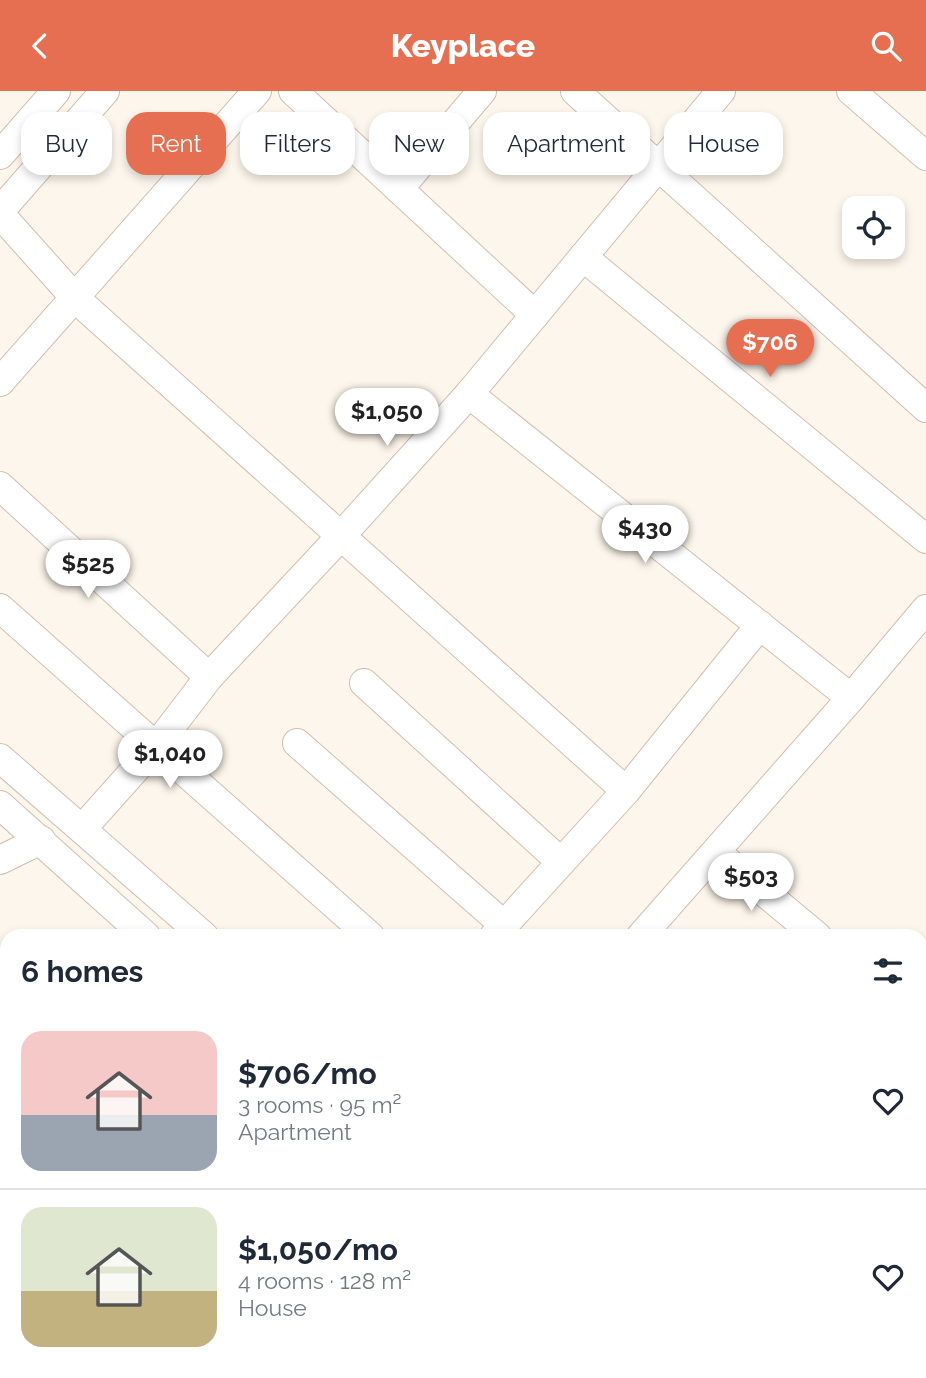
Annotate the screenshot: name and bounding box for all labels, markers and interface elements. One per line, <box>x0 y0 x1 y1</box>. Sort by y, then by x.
icon: back <box>21 27 59 65</box>
text: Keyplace <box>391 27 535 64</box>
icon: search <box>867 27 905 65</box>
chip: Buy <box>21 112 112 175</box>
chip: Rent <box>126 112 226 175</box>
chip: Filters <box>240 112 355 175</box>
chip: New <box>369 112 469 175</box>
chip: Apartment <box>483 112 650 175</box>
chip: House <box>664 112 783 175</box>
map controls <box>842 196 905 259</box>
button: locate <box>842 196 905 259</box>
pin: $706 <box>729 320 811 379</box>
text: $706 <box>742 328 798 355</box>
pin: $1,050 <box>330 389 444 448</box>
text: $1,050 <box>351 397 423 424</box>
pin: $430 <box>604 505 686 565</box>
text: $430 <box>618 514 672 541</box>
pin: $525 <box>47 540 129 600</box>
text: $525 <box>61 549 115 576</box>
pin: $1,040 <box>113 731 227 790</box>
text: $1,040 <box>134 739 206 766</box>
pin: $503 <box>710 853 792 913</box>
text: $503 <box>724 862 778 889</box>
icon: filters <box>869 952 907 990</box>
text: 6 homes <box>21 954 143 989</box>
text: $706/mo <box>238 1056 377 1091</box>
icon: home <box>77 1059 161 1143</box>
icon: heart <box>869 1082 907 1120</box>
text: 3 rooms · 95 m² <box>238 1091 401 1118</box>
text: Apartment <box>238 1118 352 1145</box>
text: $1,050/mo <box>238 1232 398 1267</box>
icon: home <box>77 1235 161 1319</box>
icon: heart <box>869 1258 907 1296</box>
text: 4 rooms · 128 m² <box>238 1267 411 1294</box>
text: House <box>238 1294 307 1321</box>

